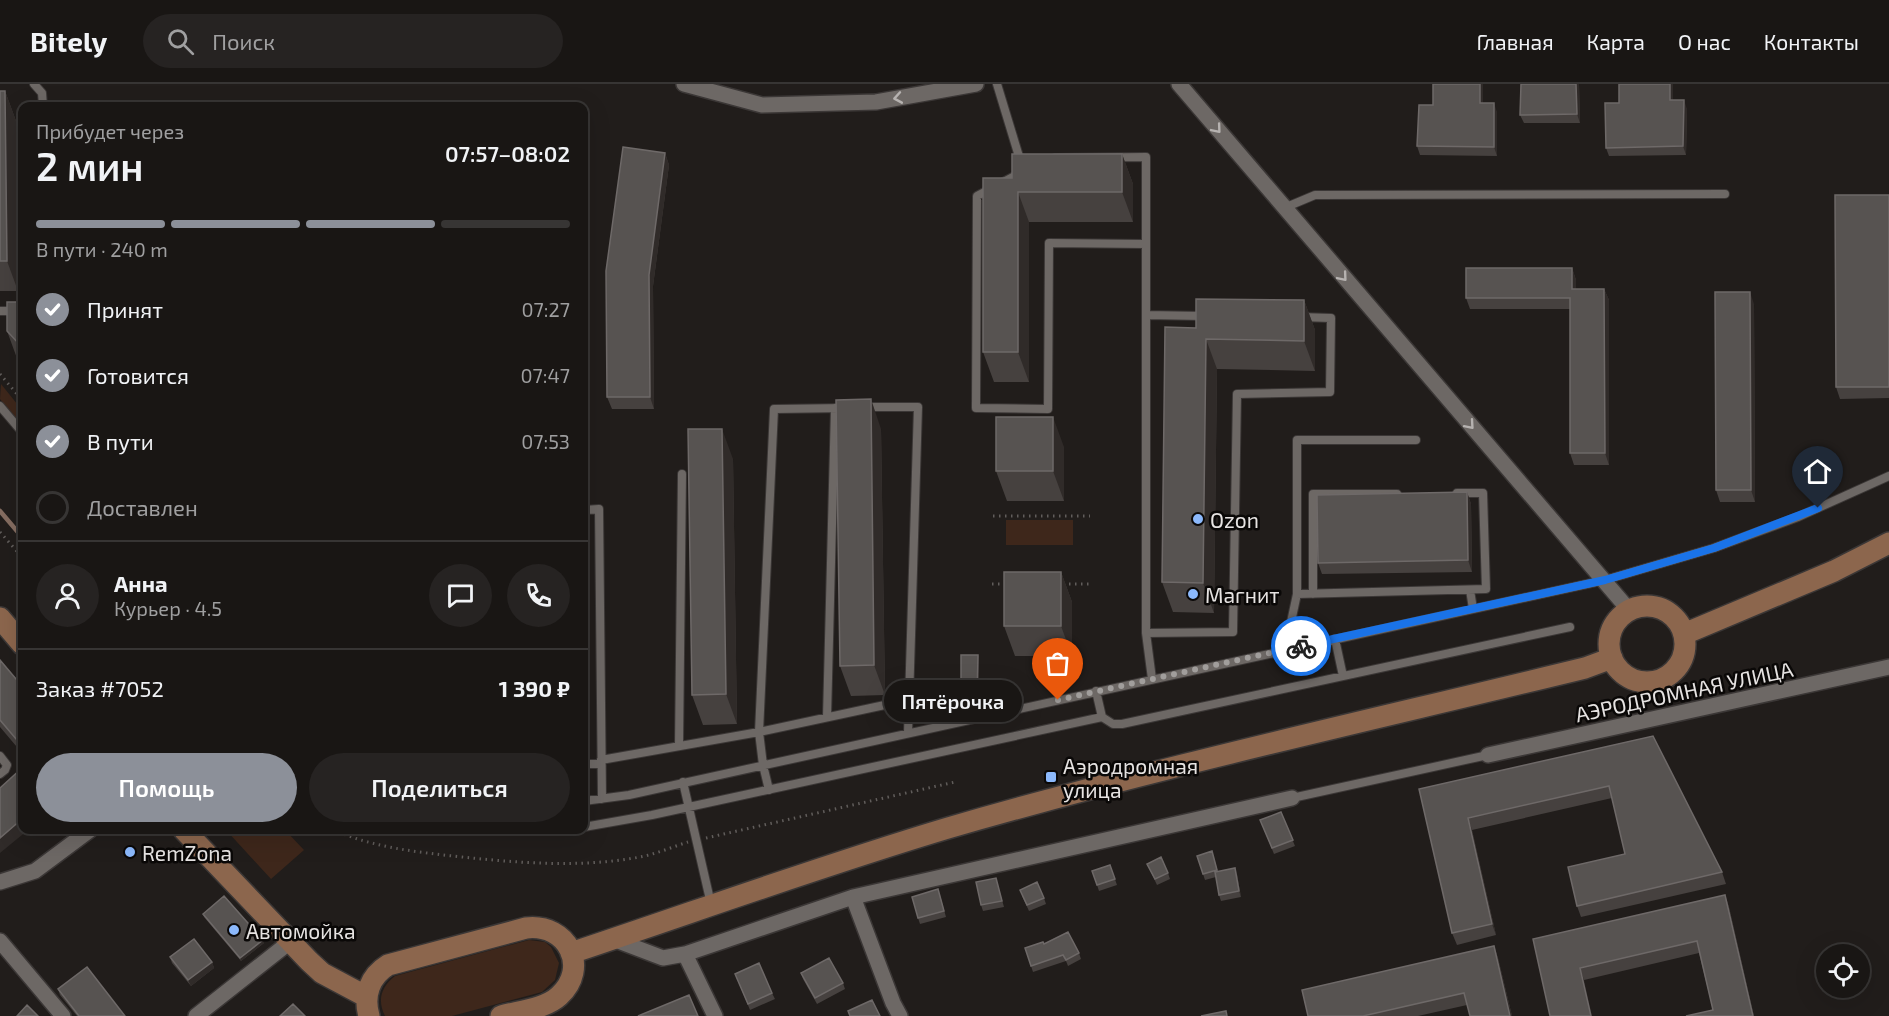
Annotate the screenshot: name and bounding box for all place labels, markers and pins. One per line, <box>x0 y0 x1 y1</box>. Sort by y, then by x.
pin <box>1792 446 1843 508</box>
place label: Ozon <box>1210 507 1259 532</box>
marker: Ozon <box>1191 512 1205 526</box>
place label: Магнит <box>1205 582 1280 607</box>
marker: Магнит <box>1186 587 1200 601</box>
pin <box>1032 638 1083 700</box>
callout: Пятёрочка <box>884 679 1022 721</box>
place label: Аэродромная улица <box>1063 753 1198 803</box>
marker: Аэродромная улица <box>1044 770 1058 784</box>
place label: RemZona <box>142 840 232 865</box>
marker: RemZona <box>123 845 137 859</box>
place label: Автомойка <box>246 918 356 943</box>
marker: Автомойка <box>227 923 241 937</box>

